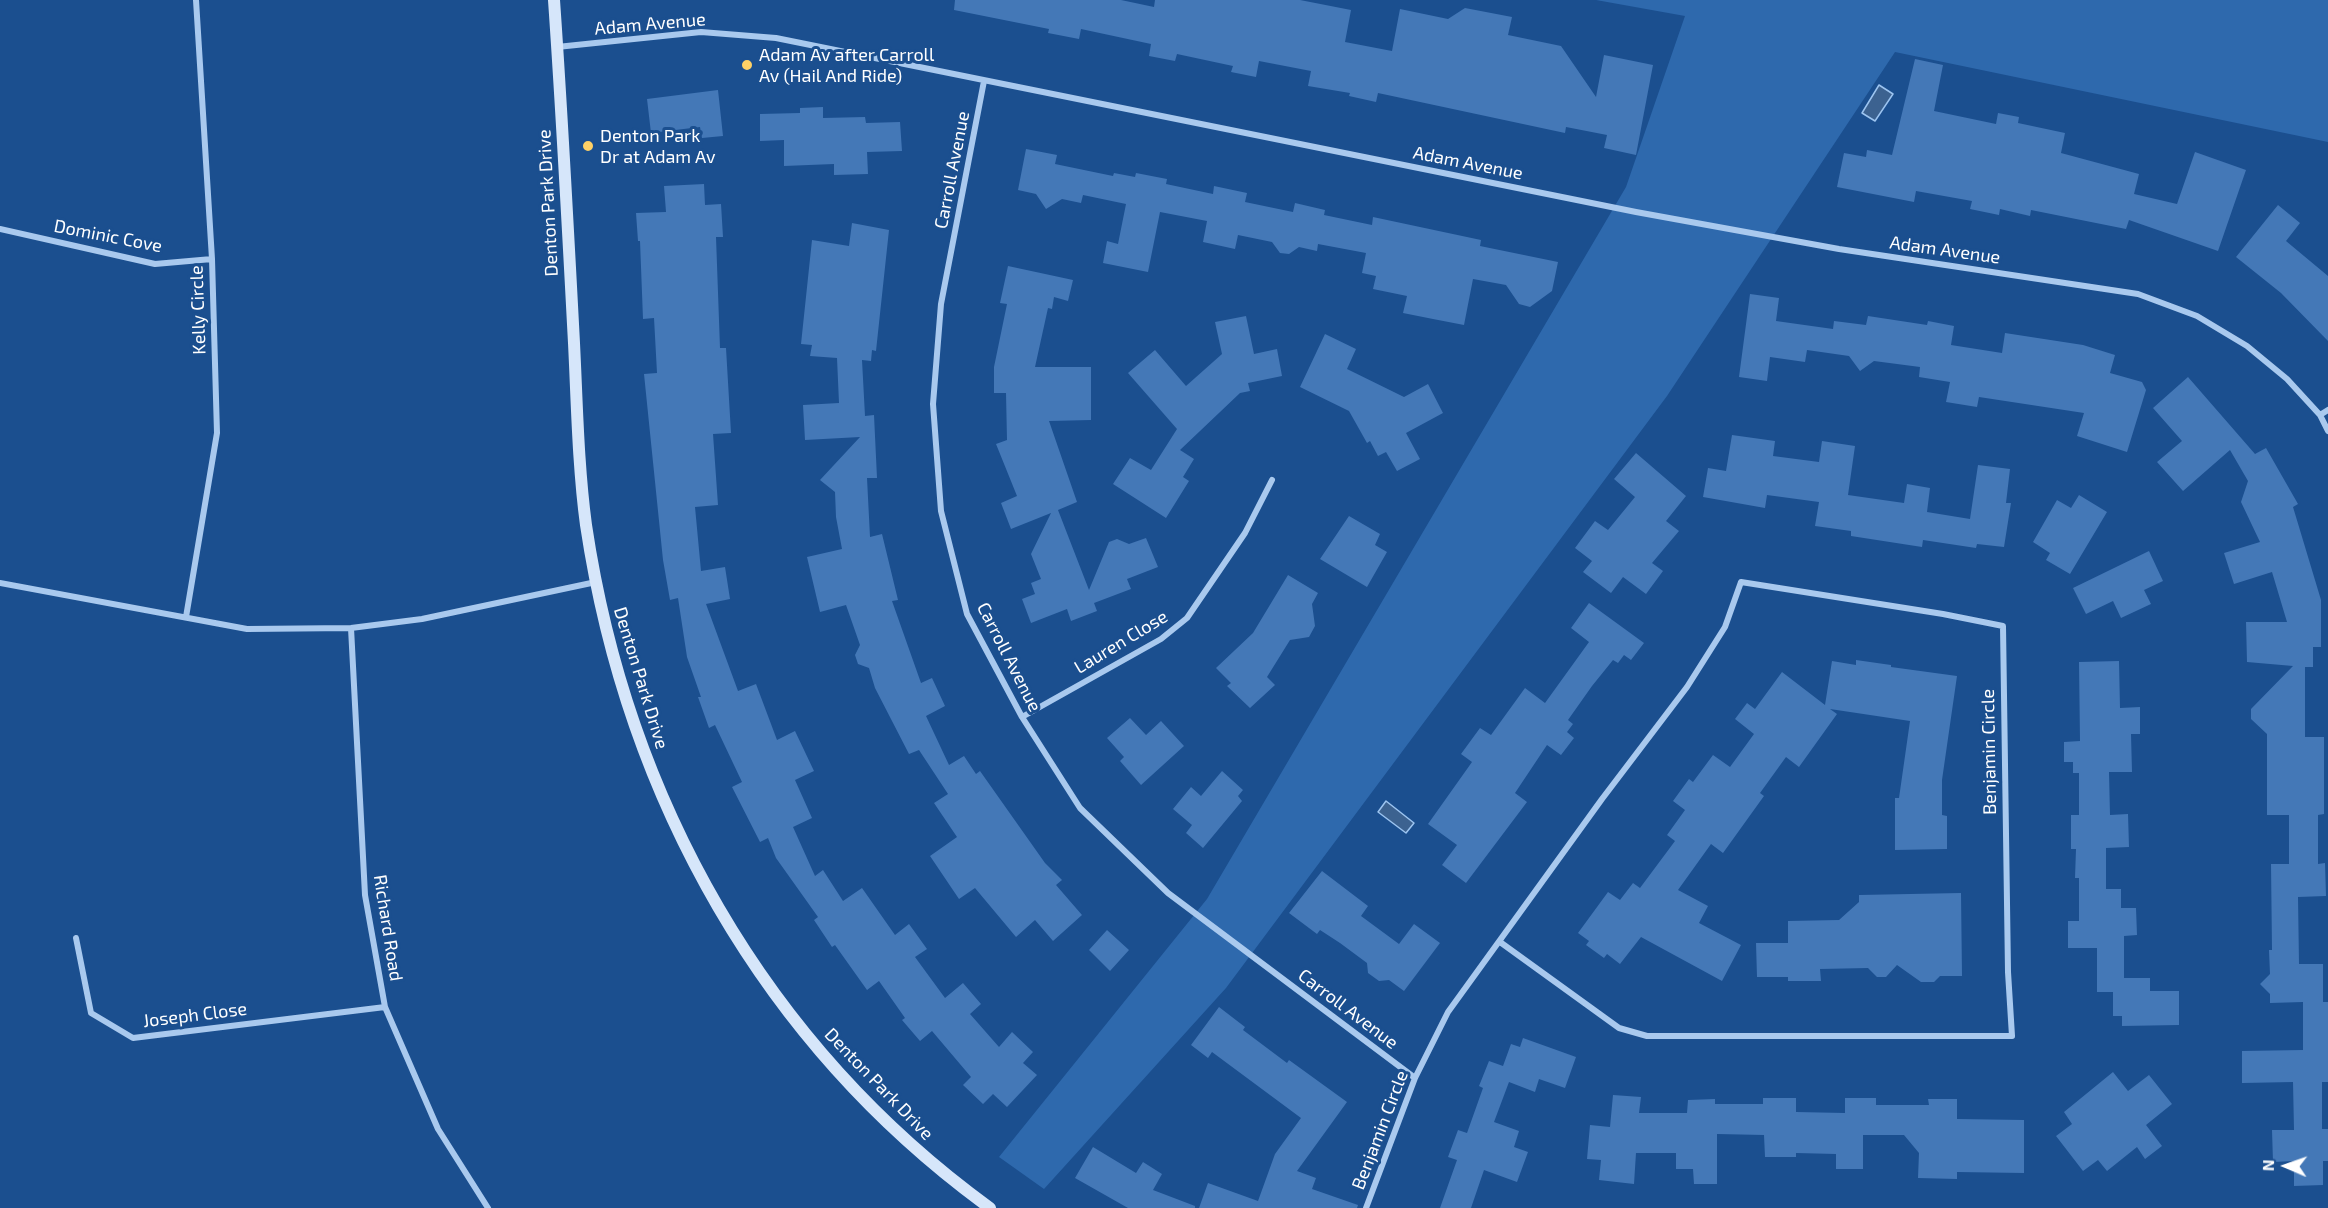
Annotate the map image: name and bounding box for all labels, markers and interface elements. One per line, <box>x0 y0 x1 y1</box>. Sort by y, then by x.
street label: Adam Avenue <box>594 8 706 40</box>
place label: Adam Av after Carroll Av (Hail And Ride) <box>759 44 934 86</box>
marker: Adam Av after Carroll Av (Hail And Ride) <box>740 58 754 72</box>
street label: Carroll Avenue <box>930 109 974 231</box>
place label: Denton Park Dr at Adam Av <box>600 125 715 168</box>
street label: Denton Park Drive <box>533 129 563 277</box>
marker: Denton Park Dr at Adam Av <box>581 139 595 153</box>
street label: Adam Avenue <box>1411 142 1525 184</box>
street label: Dominic Cove <box>52 215 164 257</box>
street label: Adam Avenue <box>1888 232 2002 268</box>
street label: Kelly Circle <box>186 265 210 355</box>
street label: Carroll Avenue <box>972 599 1046 715</box>
street label: Denton Park Drive <box>609 604 673 752</box>
street label: Lauren Close <box>1070 606 1172 678</box>
street label: Benjamin Circle <box>1977 689 2001 815</box>
street label: Richard Road <box>369 873 407 983</box>
street label: Carroll Avenue <box>1294 964 1402 1054</box>
street label: Joseph Close <box>142 998 248 1032</box>
street label: Denton Park Drive <box>820 1024 938 1144</box>
street label: Benjamin Circle <box>1347 1067 1413 1193</box>
north arrow <box>2256 1136 2316 1196</box>
text: N <box>2258 1159 2277 1171</box>

